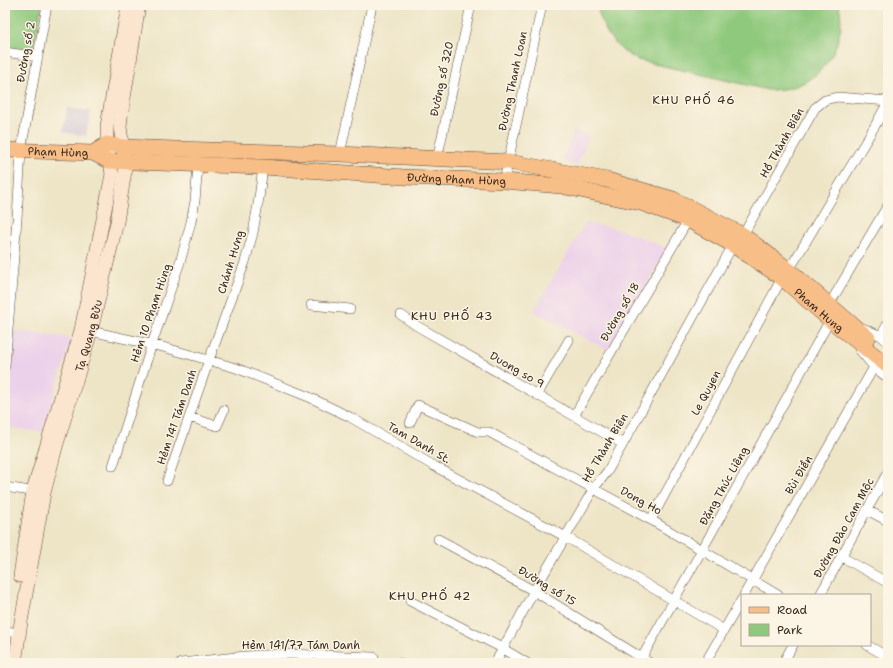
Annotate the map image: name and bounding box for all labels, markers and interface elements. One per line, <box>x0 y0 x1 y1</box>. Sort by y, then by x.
street label: Đường số 2 <box>13 20 39 84</box>
street label: Đường Thanh Loan <box>495 30 531 132</box>
street label: Đường số 320 <box>427 40 457 118</box>
district label: KHU PHỐ 46 <box>652 91 736 108</box>
street label: Hồ Thành Biên <box>757 105 808 181</box>
street label: Phạm Hùng <box>27 143 89 160</box>
street label: Đường Phạm Hùng <box>407 170 507 189</box>
street label: Chánh Hưng <box>214 228 248 296</box>
street label: Hẻm 10 Phạm Hùng <box>127 261 175 364</box>
street label: Đường số 18 <box>597 280 643 344</box>
street label: Pham Hung <box>791 285 847 336</box>
street label: Tạ Quang Bửu <box>72 298 106 374</box>
district label: KHU PHỐ 43 <box>411 307 493 324</box>
street label: Duong so 9 <box>487 348 547 392</box>
street label: Hẻm 141 Tám Danh <box>154 367 200 467</box>
street label: Le Quyen <box>688 368 724 418</box>
street label: Hồ Thành Biên <box>578 410 632 485</box>
street label: Tam Danh St. <box>385 419 453 467</box>
street label: Đặng Thúc Liêng <box>696 444 752 528</box>
street label: Bùi Điền <box>782 452 816 497</box>
street label: Đường Đào Cam Mộc <box>810 475 878 581</box>
street label: Dong Ho <box>617 483 665 519</box>
street label: Đường số 15 <box>515 563 579 609</box>
district label: KHU PHỐ 42 <box>389 587 471 604</box>
legend <box>741 594 871 646</box>
text: Road <box>777 602 808 618</box>
text: Park <box>777 622 803 638</box>
street label: Hẻm 141/77 Tám Danh <box>242 638 360 653</box>

